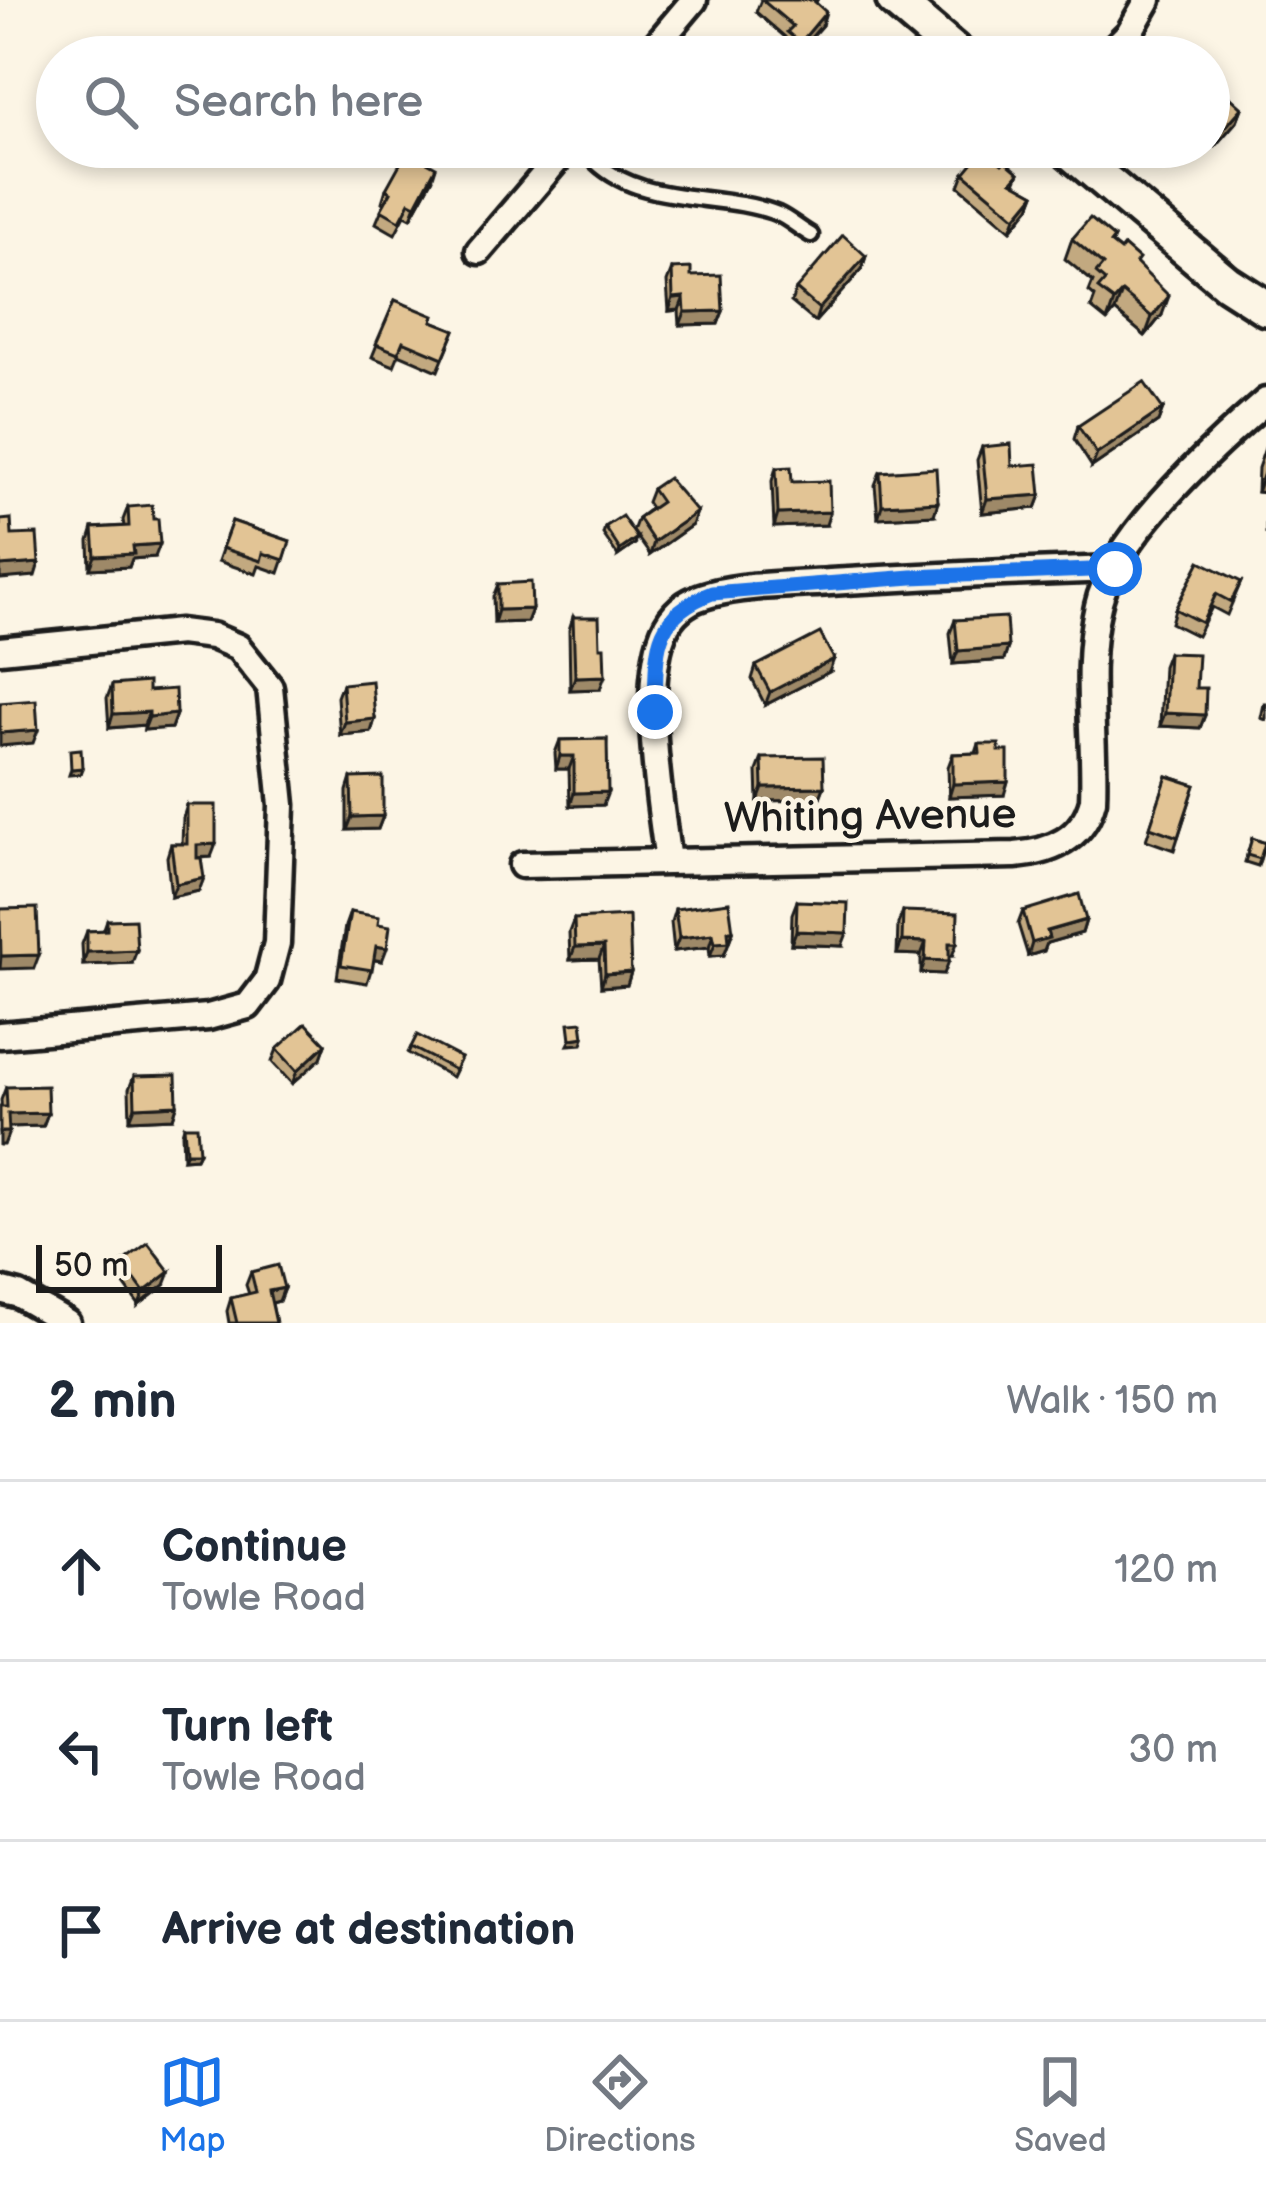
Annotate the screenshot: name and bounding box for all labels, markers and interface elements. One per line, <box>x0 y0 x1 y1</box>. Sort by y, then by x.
search box <box>36 36 1230 168</box>
icon: search <box>78 69 144 135</box>
text: Search here <box>174 75 423 130</box>
route start <box>1088 542 1142 596</box>
route end <box>628 685 682 739</box>
street label: Whiting Avenue <box>723 789 1017 845</box>
scale bar <box>36 1239 222 1292</box>
text: 50 m <box>54 1246 129 1286</box>
text: 2 min <box>48 1371 177 1432</box>
text: Walk · 150 m <box>1006 1378 1218 1425</box>
text: Continue <box>162 1520 347 1575</box>
icon: ahead <box>48 1538 114 1604</box>
text: 120 m <box>1114 1547 1218 1594</box>
text: Towle Road <box>162 1575 366 1622</box>
text: Turn left <box>162 1700 333 1755</box>
icon: left <box>48 1718 114 1784</box>
text: 30 m <box>1128 1727 1218 1774</box>
text: Towle Road <box>162 1755 366 1802</box>
icon: arrive <box>48 1898 114 1964</box>
text: Arrive at destination <box>162 1903 575 1958</box>
tab: Map <box>159 2049 226 2161</box>
tab: Directions <box>544 2049 696 2161</box>
tab: Saved <box>1014 2049 1107 2161</box>

